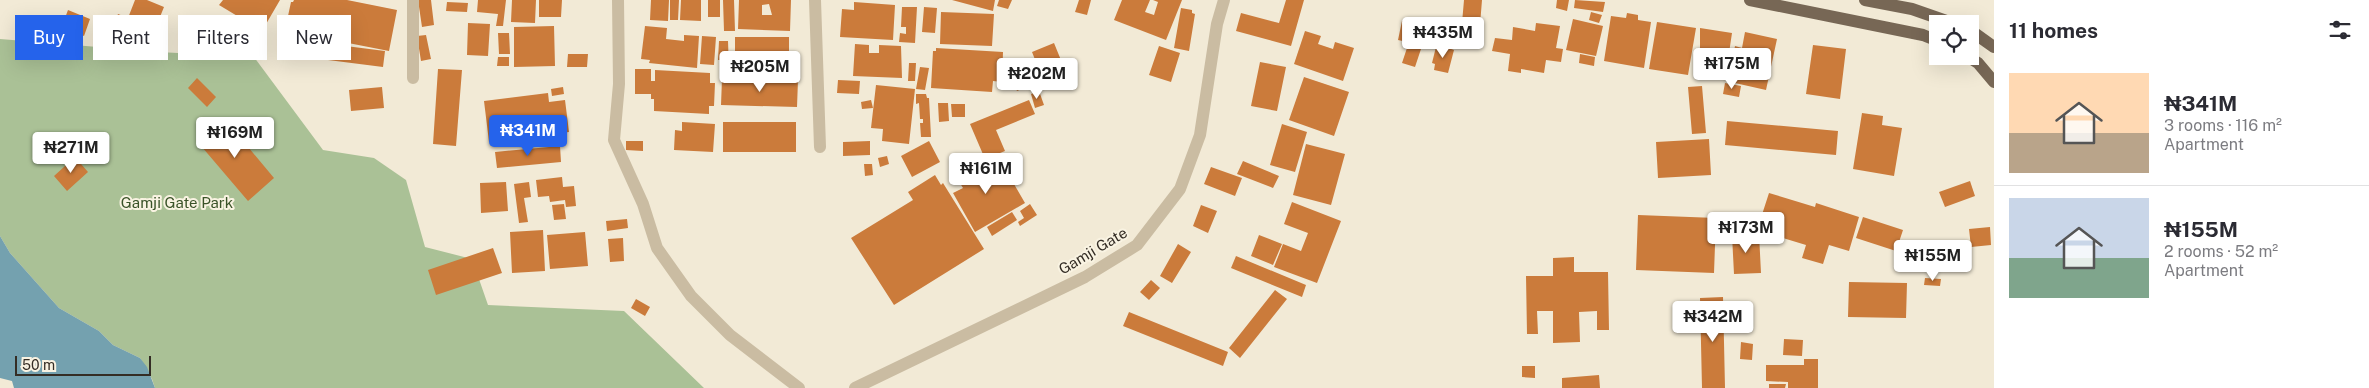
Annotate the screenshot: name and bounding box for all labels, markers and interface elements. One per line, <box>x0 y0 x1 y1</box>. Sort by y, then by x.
chip: Buy <box>15 15 83 60</box>
chip: Rent <box>93 15 168 60</box>
chip: Filters <box>178 15 267 60</box>
chip: New <box>277 15 351 60</box>
map controls <box>1929 15 1979 65</box>
button: locate <box>1929 15 1979 65</box>
icon: filters <box>2326 16 2354 44</box>
pin: ₦435M <box>1408 17 1478 59</box>
text: 11 homes <box>2009 18 2098 43</box>
text: ₦435M <box>1413 23 1473 42</box>
pin: ₦175M <box>1697 48 1767 90</box>
pin: ₦205M <box>725 51 795 93</box>
text: ₦175M <box>1704 54 1760 73</box>
text: ₦205M <box>730 57 790 76</box>
pin: ₦202M <box>1002 58 1072 100</box>
text: ₦202M <box>1008 64 1066 83</box>
text: ₦341M <box>2164 91 2237 116</box>
icon: home <box>2049 93 2109 153</box>
pin: ₦341M <box>493 114 563 157</box>
pin: ₦169M <box>200 116 270 159</box>
text: 3 rooms · 116 m² <box>2164 116 2282 135</box>
text: ₦341M <box>500 121 556 140</box>
text: ₦169M <box>207 123 263 142</box>
pin: ₦271M <box>36 132 106 174</box>
text: Apartment <box>2164 135 2244 154</box>
text: ₦271M <box>43 138 99 157</box>
pin: ₦161M <box>951 152 1021 195</box>
text: ₦161M <box>960 159 1012 178</box>
park label: Gamji Gate Park <box>121 194 233 211</box>
pin: ₦173M <box>1711 212 1781 254</box>
text: ₦155M <box>2164 217 2238 242</box>
text: ₦173M <box>1718 218 1774 237</box>
icon: home <box>2049 218 2109 278</box>
street label: Gamji Gate <box>1055 224 1130 278</box>
pin: ₦155M <box>1898 240 1968 282</box>
text: 2 rooms · 52 m² <box>2164 242 2278 261</box>
text: ₦155M <box>1905 246 1961 265</box>
text: Apartment <box>2164 261 2244 280</box>
pin: ₦342M <box>1678 300 1748 343</box>
text: ₦342M <box>1683 307 1743 326</box>
scale bar <box>15 353 151 376</box>
text: 50 m <box>22 357 55 373</box>

